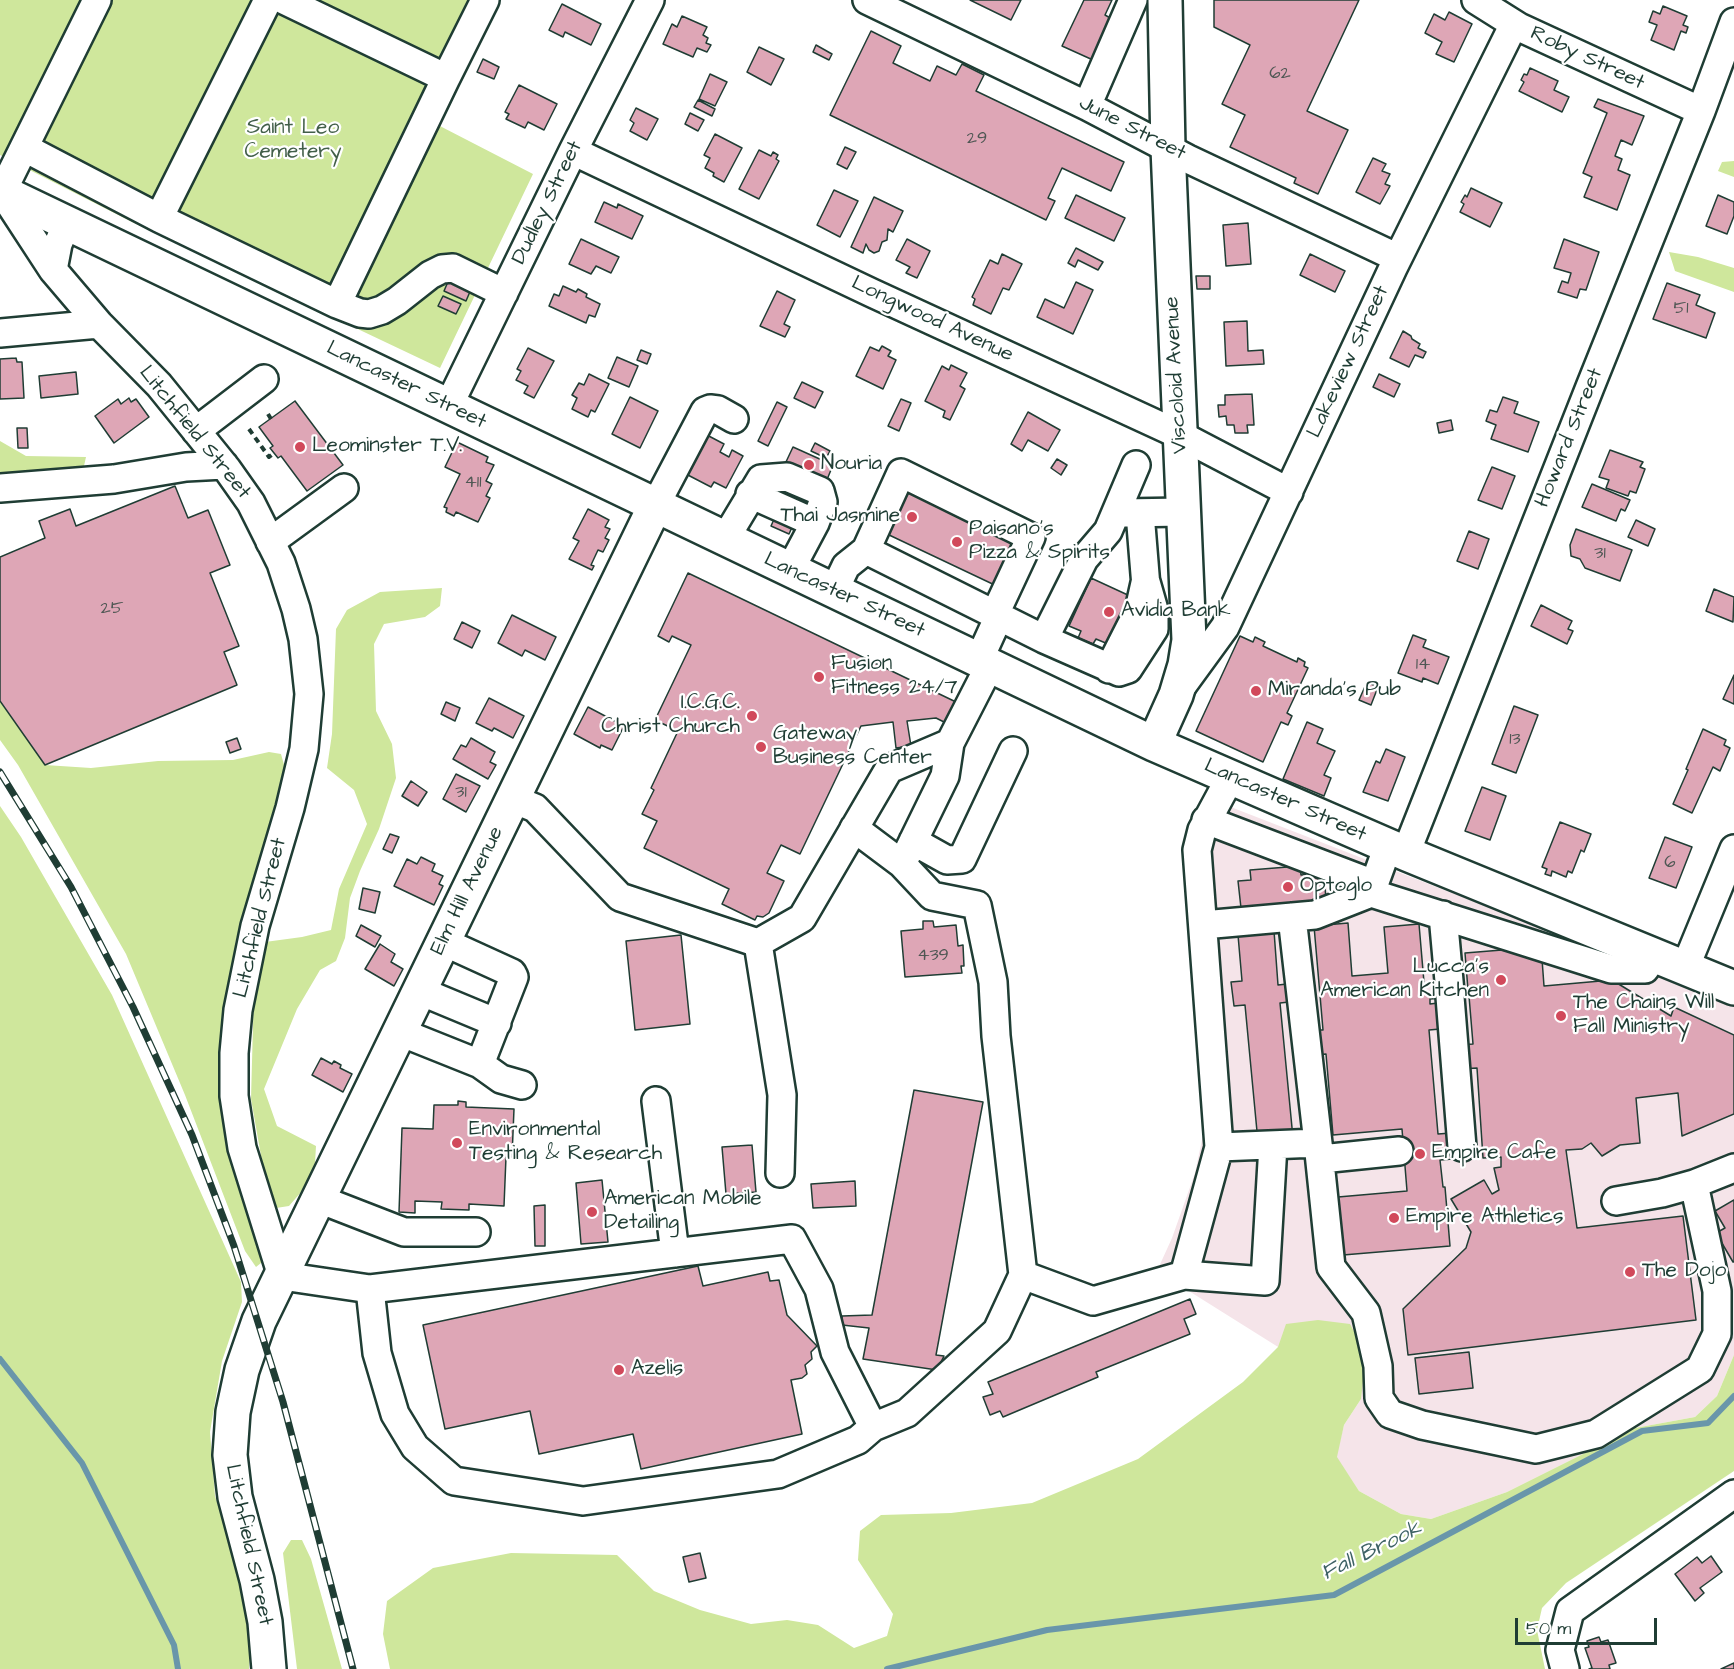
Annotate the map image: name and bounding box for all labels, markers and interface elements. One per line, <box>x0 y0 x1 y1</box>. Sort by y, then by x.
street label: Roby Street <box>1526 22 1648 96</box>
house number: 62 <box>1269 63 1291 85</box>
street label: June Street <box>1074 91 1190 167</box>
park label: Saint Leo Cemetery <box>245 116 341 166</box>
house number: 29 <box>967 128 987 150</box>
street label: Dudley Street <box>507 137 589 269</box>
street label: Longwood Avenue <box>847 271 1017 369</box>
street label: Lakeview Street <box>1303 282 1395 442</box>
street label: Viscoloid Avenue <box>1160 296 1194 454</box>
house number: 51 <box>1673 298 1689 320</box>
street label: Lancaster Street <box>322 336 490 436</box>
street label: Litchfield Street <box>133 361 255 505</box>
street label: Howard Street <box>1531 365 1609 511</box>
place label: Leominster T.V. <box>312 434 462 460</box>
marker: Leominster T.V. <box>293 440 307 454</box>
place label: Nouria <box>821 452 882 478</box>
marker: Nouria <box>802 458 816 472</box>
house number: 411 <box>465 472 481 494</box>
place label: Thai Jasmine <box>781 504 900 530</box>
marker: Thai Jasmine <box>905 510 919 524</box>
place label: Paisano's Pizza & Spirits <box>969 517 1110 567</box>
marker: Paisano's Pizza & Spirits <box>950 535 964 549</box>
house number: 31 <box>1594 543 1606 565</box>
street label: Lancaster Street <box>759 548 929 644</box>
house number: 25 <box>100 598 124 620</box>
place label: Avidia Bank <box>1121 599 1231 625</box>
marker: Avidia Bank <box>1102 605 1116 619</box>
place label: Fusion Fitness 24/7 <box>831 652 957 702</box>
house number: 14 <box>1416 654 1430 676</box>
marker: Fusion Fitness 24/7 <box>812 670 826 684</box>
place label: Miranda's Pub <box>1268 678 1401 704</box>
marker: Miranda's Pub <box>1249 684 1263 698</box>
place label: I.C.G.C. Christ Church <box>601 691 740 741</box>
marker: I.C.G.C. Christ Church <box>745 709 759 723</box>
place label: Gateway Business Center <box>773 722 932 772</box>
house number: 13 <box>1509 729 1521 751</box>
marker: Gateway Business Center <box>754 740 768 754</box>
street label: Lancaster Street <box>1200 754 1370 848</box>
house number: 31 <box>455 782 467 804</box>
street label: Elm Hill Avenue <box>426 823 510 959</box>
street label: Litchfield Street <box>229 835 293 1001</box>
house number: 6 <box>1664 852 1676 874</box>
place label: Optoglo <box>1300 874 1372 900</box>
marker: Optoglo <box>1281 880 1295 894</box>
house number: 439 <box>917 945 949 967</box>
place label: Lucca's American Kitchen <box>1320 955 1489 1005</box>
marker: Lucca's American Kitchen <box>1494 973 1508 987</box>
place label: The Chains Will Fall Ministry <box>1573 991 1714 1041</box>
marker: The Chains Will Fall Ministry <box>1554 1009 1568 1023</box>
place label: Environmental Testing & Research <box>469 1118 662 1168</box>
marker: Environmental Testing & Research <box>450 1136 464 1150</box>
place label: Empire Cafe <box>1432 1141 1556 1167</box>
marker: Empire Cafe <box>1413 1147 1427 1161</box>
place label: American Mobile Detailing <box>604 1187 762 1237</box>
marker: American Mobile Detailing <box>585 1205 599 1219</box>
place label: Empire Athletics <box>1406 1205 1564 1231</box>
marker: Empire Athletics <box>1387 1211 1401 1225</box>
place label: The Dojo <box>1642 1259 1726 1285</box>
marker: The Dojo <box>1623 1265 1637 1279</box>
place label: Azelis <box>631 1357 683 1383</box>
marker: Azelis <box>612 1363 626 1377</box>
street label: Litchfield Street <box>219 1462 277 1628</box>
water label: Fall Brook <box>1318 1516 1426 1588</box>
scale bar <box>1518 1606 1660 1644</box>
text: 50 m <box>1526 1616 1571 1641</box>

